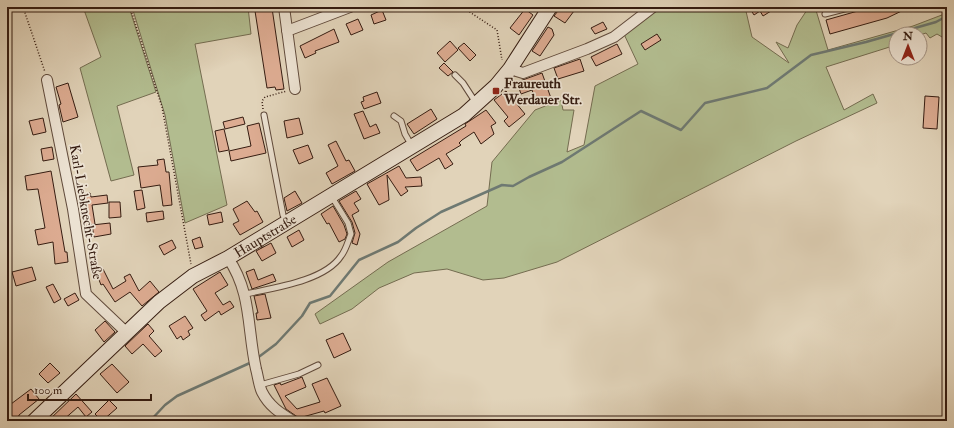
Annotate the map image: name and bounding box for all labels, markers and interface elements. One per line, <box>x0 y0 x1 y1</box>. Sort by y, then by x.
north arrow <box>888 26 928 66</box>
text: N <box>902 30 914 43</box>
place label: Fraureuth Werdauer Str. <box>503 75 582 108</box>
marker: Fraureuth Werdauer Str. <box>491 86 501 96</box>
street label: Karl-Liebknecht-Straße <box>66 143 106 281</box>
street label: Hauptstraße <box>231 210 299 261</box>
scale bar <box>28 376 151 402</box>
text: 100 m <box>34 383 63 398</box>

